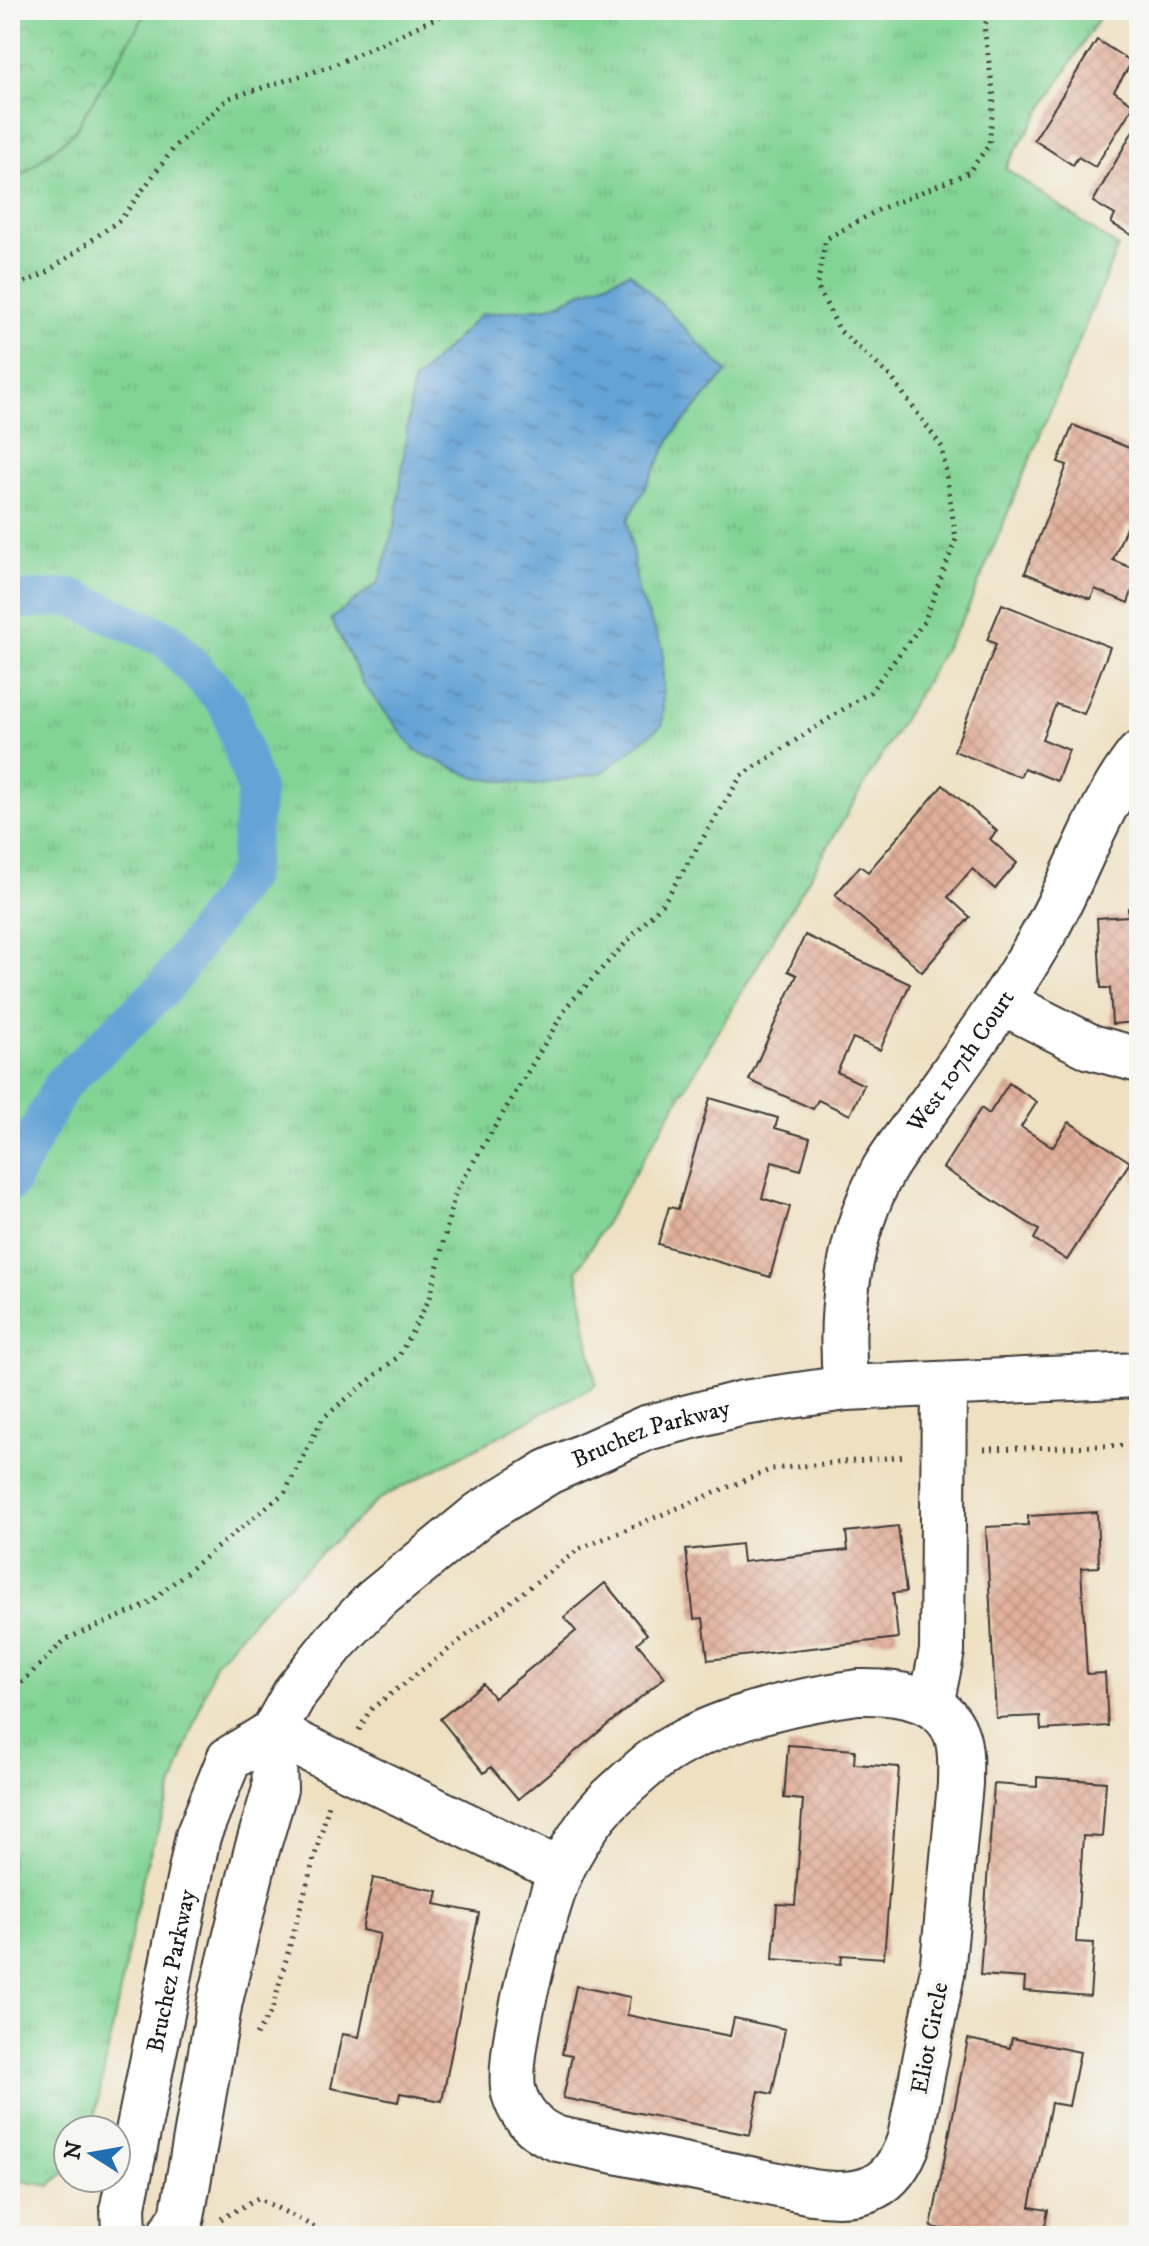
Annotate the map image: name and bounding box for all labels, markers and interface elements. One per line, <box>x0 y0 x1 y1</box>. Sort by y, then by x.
street label: West 107th Court <box>900 984 1022 1139</box>
street label: Bruchez Parkway <box>568 1393 734 1475</box>
street label: Bruchez Parkway <box>141 1886 203 2055</box>
street label: Eliot Circle <box>904 1980 956 2097</box>
north arrow <box>52 2114 132 2194</box>
text: N <box>59 2139 89 2162</box>

